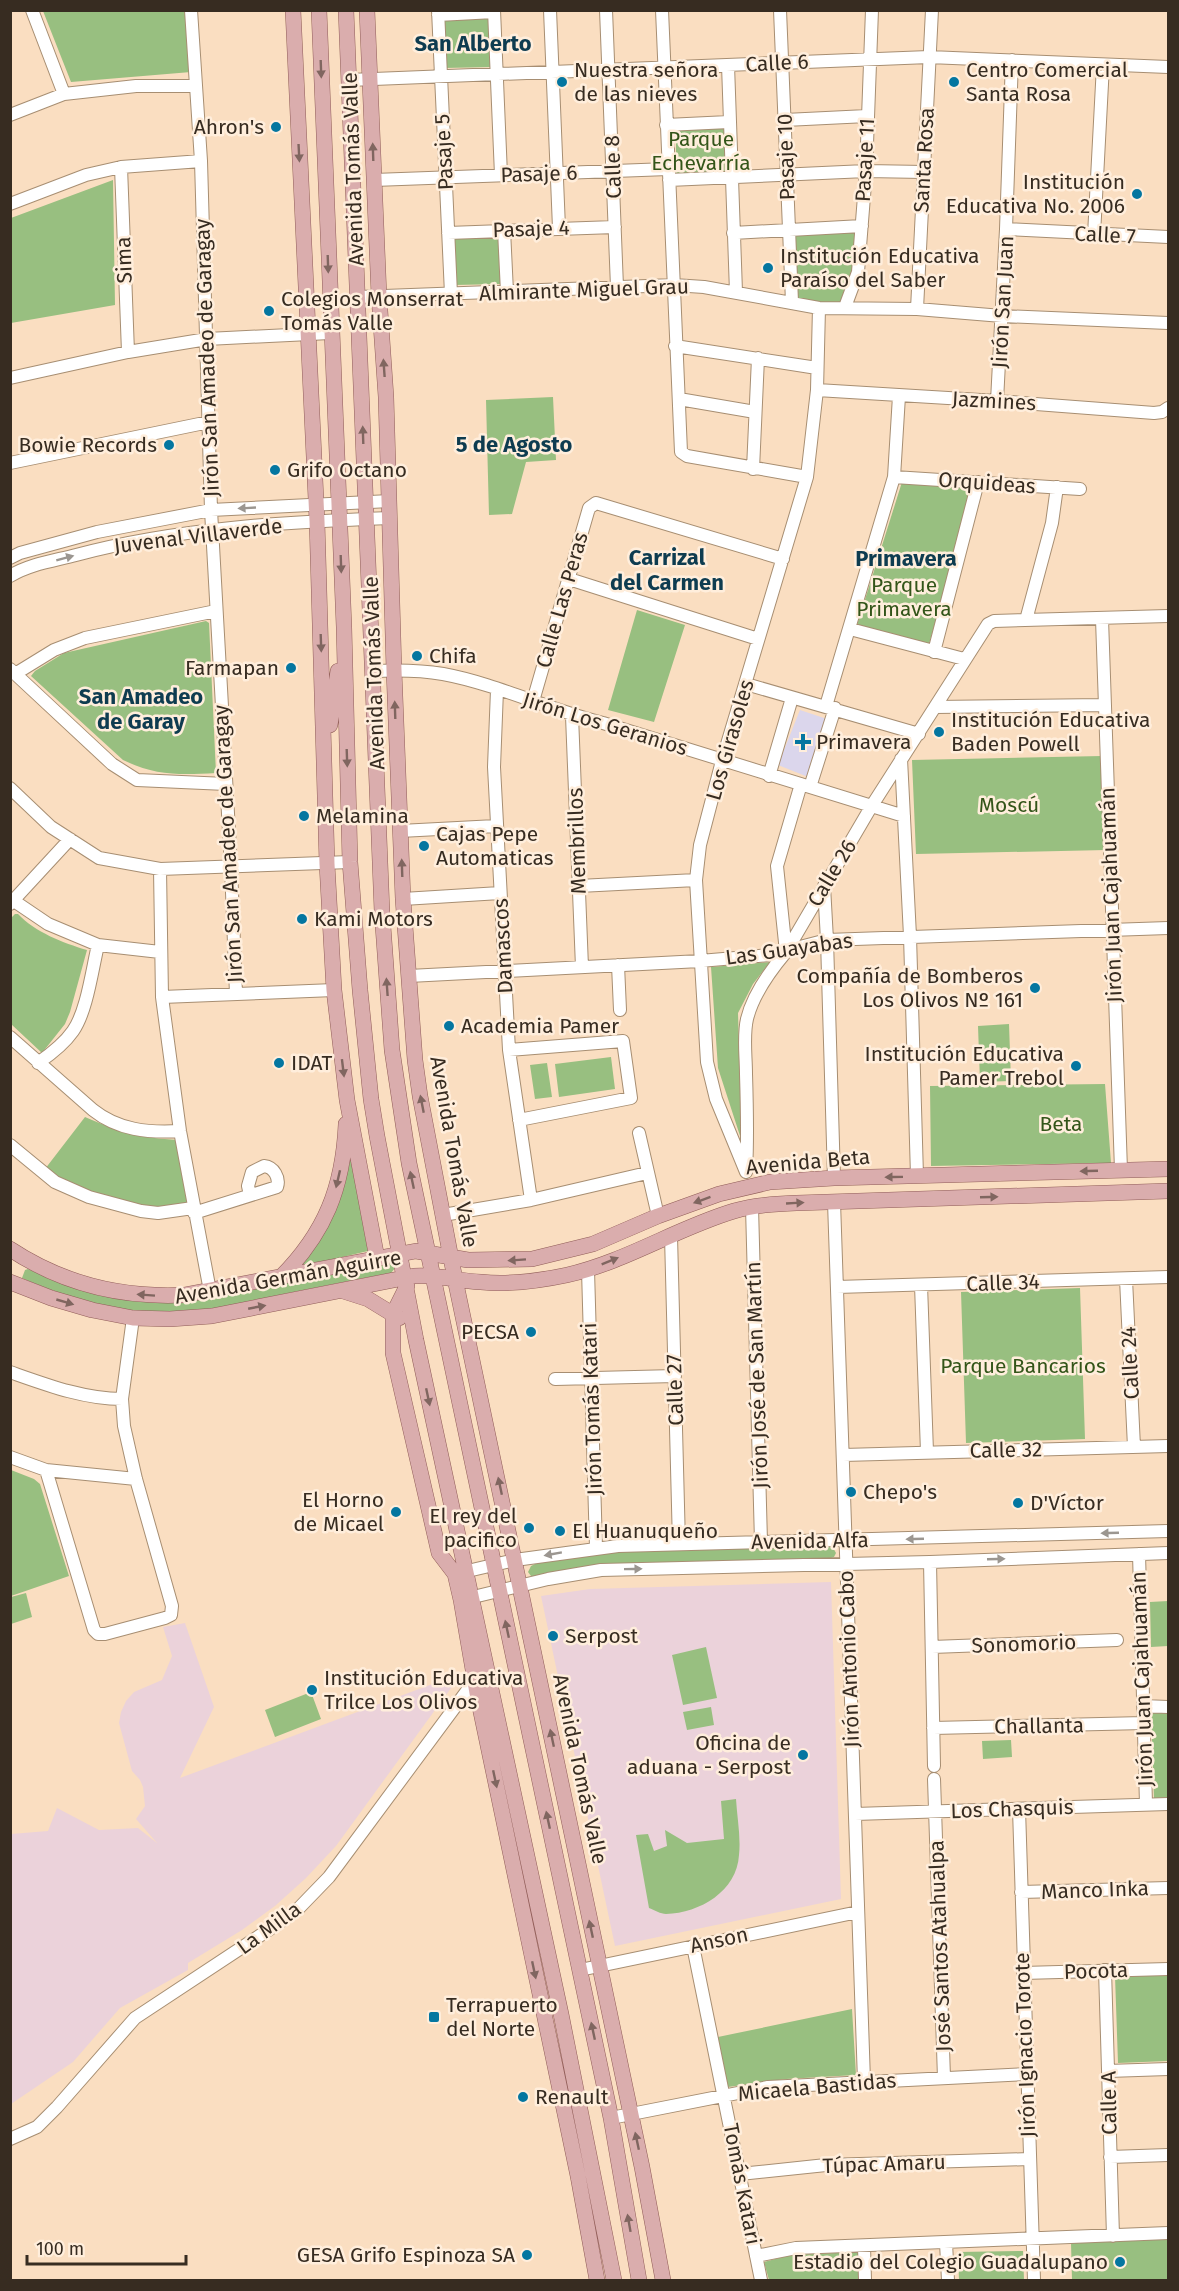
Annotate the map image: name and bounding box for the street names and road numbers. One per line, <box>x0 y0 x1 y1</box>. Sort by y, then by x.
street label: Calle 6 <box>745 48 809 78</box>
street label: Avenida Tomás Valle <box>337 72 369 266</box>
street label: Santa Rosa <box>908 107 940 213</box>
street label: Pasaje 5 <box>429 113 459 191</box>
street label: Pasaje 10 <box>771 113 801 201</box>
street label: Pasaje 11 <box>850 117 880 203</box>
street label: Calle 8 <box>599 135 627 199</box>
street label: Pasaje 6 <box>500 160 578 188</box>
street label: Pasaje 4 <box>492 215 570 243</box>
street label: Jirón San Amadeo de Garagay <box>189 218 225 498</box>
street label: Calle 7 <box>1074 220 1136 250</box>
street label: Jirón San Juan <box>987 235 1019 369</box>
street label: Sima <box>110 236 138 284</box>
street label: Almirante Miguel Grau <box>479 273 689 307</box>
street label: Jazmines <box>951 386 1037 416</box>
street label: Orquideas <box>937 467 1037 499</box>
street label: Juvenal Villaverde <box>112 513 284 559</box>
street label: Calle Las Peras <box>530 529 594 671</box>
street label: Avenida Tomás Valle <box>358 576 390 770</box>
street label: Los Girasoles <box>700 676 760 804</box>
street label: Jirón Los Geranios <box>519 687 691 762</box>
street label: Jirón San Amadeo de Garagay <box>208 703 248 984</box>
street label: Membrillos <box>562 787 592 895</box>
street label: Jirón Juan Cajahuamán <box>1094 787 1128 1003</box>
street label: Calle 26 <box>802 835 862 911</box>
street label: Damascos <box>488 897 518 994</box>
street label: Las Guayabas <box>724 927 854 971</box>
street label: Avenida Tomás Valle <box>424 1054 484 1250</box>
street label: Avenida Beta <box>745 1144 871 1180</box>
street label: Avenida Germán Aguirre <box>173 1244 403 1310</box>
street label: Jirón José de San Martín <box>740 1261 774 1489</box>
street label: Calle 34 <box>966 1269 1040 1297</box>
street label: Jirón Tomás Katari <box>576 1322 608 1496</box>
street label: Calle 24 <box>1115 1326 1145 1400</box>
street label: Calle 27 <box>661 1354 689 1426</box>
street label: Calle 32 <box>969 1436 1043 1464</box>
street label: Avenida Alfa <box>751 1527 869 1555</box>
street label: Jirón Antonio Cabo <box>833 1570 865 1748</box>
street label: Jirón Juan Cajahuamán <box>1125 1571 1159 1787</box>
street label: Sonomorio <box>971 1629 1077 1659</box>
street label: Avenida Tomás Valle <box>547 1672 613 1866</box>
street label: Challanta <box>994 1712 1084 1740</box>
street label: Los Chasquis <box>950 1794 1074 1824</box>
street label: José Santos Atahualpa <box>923 1840 957 2052</box>
street label: Manco Inka <box>1041 1875 1149 1905</box>
street label: La Milla <box>232 1896 306 1960</box>
street label: Anson <box>688 1921 750 1959</box>
street label: Jirón Ignacio Torote <box>1009 1952 1041 2138</box>
street label: Pocota <box>1063 1957 1129 1985</box>
street label: Micaela Bastidas <box>737 2067 897 2107</box>
street label: Calle A <box>1095 2071 1123 2135</box>
street label: Tomás Katari <box>717 2121 767 2247</box>
street label: Túpac Amaru <box>822 2149 946 2179</box>

